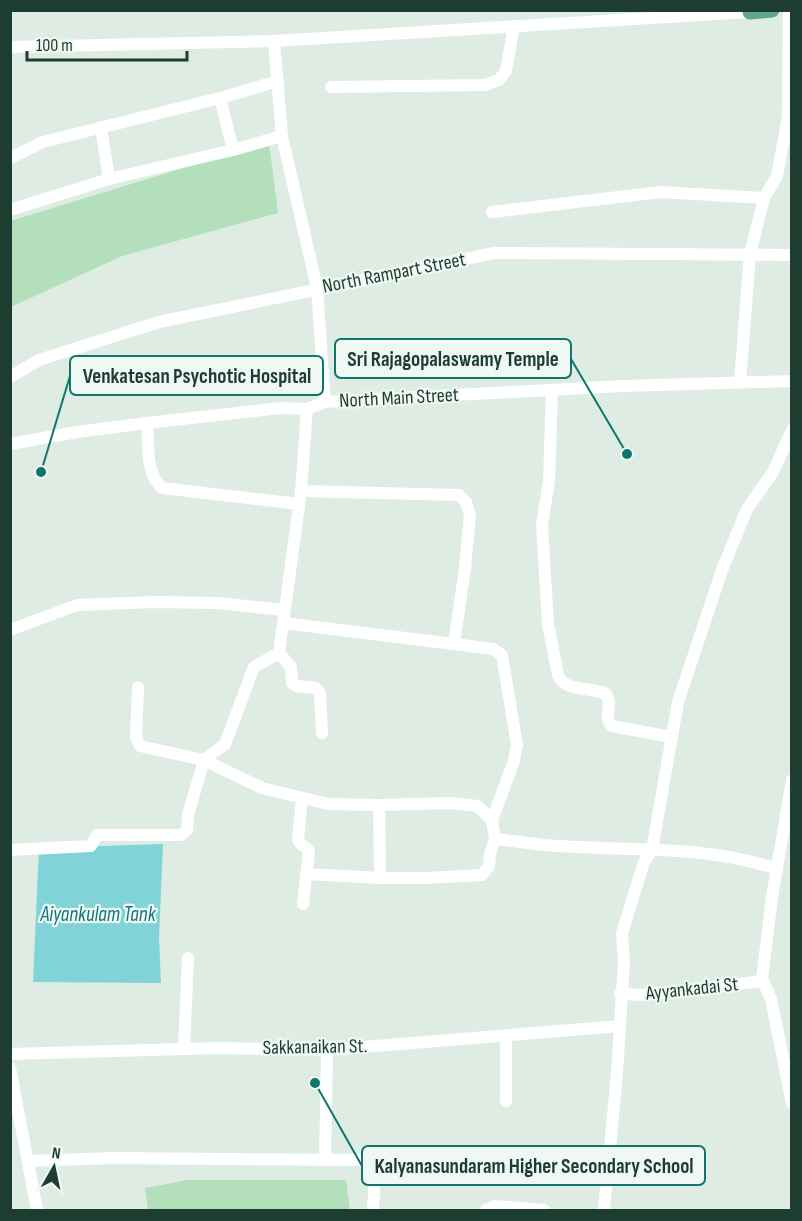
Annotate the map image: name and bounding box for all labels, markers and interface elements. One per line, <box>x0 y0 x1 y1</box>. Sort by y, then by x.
scale bar <box>27 24 188 62</box>
text: 100 m <box>36 35 73 56</box>
street label: North Rampart Street <box>320 247 468 299</box>
callout: Sri Rajagopalaswamy Temple <box>335 339 571 378</box>
text: Sri Rajagopalaswamy Temple <box>347 347 559 372</box>
callout: Venkatesan Psychotic Hospital <box>70 356 323 395</box>
text: Venkatesan Psychotic Hospital <box>83 364 311 389</box>
street label: North Main Street <box>339 383 459 413</box>
water label: Aiyankulam Tank <box>39 902 157 927</box>
street label: Ayyankadai St <box>644 972 739 1006</box>
street label: Sakkanaikan St. <box>262 1034 368 1060</box>
north arrow <box>24 1137 84 1197</box>
text: N <box>50 1144 62 1164</box>
callout: Kalyanasundaram Higher Secondary School <box>362 1146 705 1185</box>
text: Kalyanasundaram Higher Secondary School <box>374 1154 694 1179</box>

